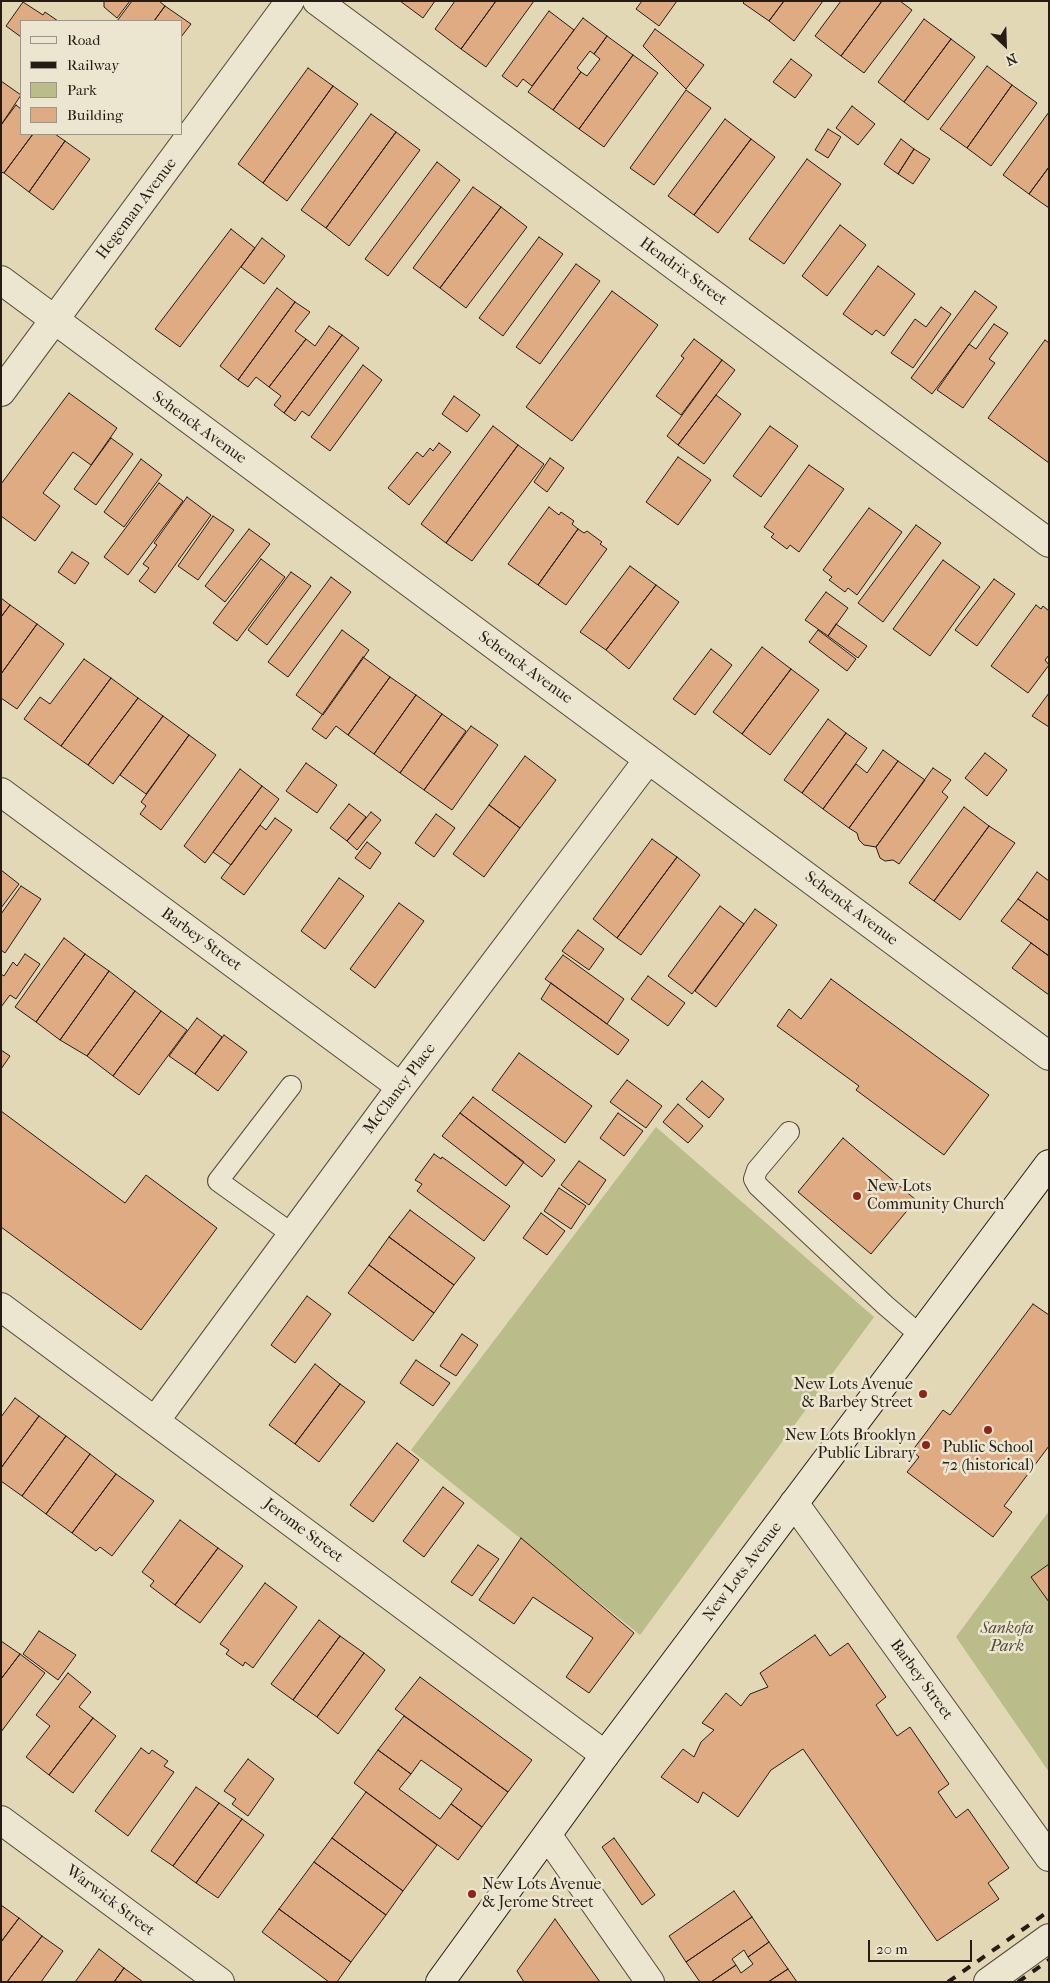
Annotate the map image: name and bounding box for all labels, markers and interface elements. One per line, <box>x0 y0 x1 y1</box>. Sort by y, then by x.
legend <box>20 20 182 135</box>
north arrow <box>980 20 1030 70</box>
text: Road <box>67 31 100 49</box>
text: N <box>1003 49 1020 69</box>
text: Railway <box>67 56 119 74</box>
text: Park <box>67 81 97 99</box>
text: Building <box>67 106 123 124</box>
street label: Hegeman Avenue <box>93 155 181 263</box>
street label: Hendrix Street <box>635 234 731 310</box>
street label: Schenck Avenue <box>148 387 250 469</box>
street label: Schenck Avenue <box>474 627 576 709</box>
street label: Schenck Avenue <box>801 868 901 950</box>
street label: Barbey Street <box>157 904 245 976</box>
street label: McClancy Place <box>360 1040 440 1138</box>
place label: New Lots Community Church <box>867 1177 1004 1215</box>
marker: New Lots Community Church <box>851 1190 863 1202</box>
place label: New Lots Avenue & Barbey Street <box>794 1375 913 1413</box>
marker: New Lots Avenue & Barbey Street <box>917 1388 929 1400</box>
marker: Public School 72 (historical) <box>982 1424 994 1436</box>
place label: New Lots Brooklyn Public Library <box>785 1426 916 1464</box>
place label: Public School 72 (historical) <box>942 1438 1034 1476</box>
marker: New Lots Brooklyn Public Library <box>920 1439 932 1451</box>
street label: Jerome Street <box>259 1495 347 1567</box>
street label: New Lots Avenue <box>699 1519 787 1625</box>
park label: Sankofa Park <box>980 1619 1034 1657</box>
street label: Barbey Street <box>885 1636 957 1724</box>
street label: Warwick Street <box>62 1861 158 1941</box>
place label: New Lots Avenue & Jerome Street <box>482 1875 601 1913</box>
marker: New Lots Avenue & Jerome Street <box>466 1888 478 1900</box>
scale bar <box>870 1930 974 1962</box>
text: 20 m <box>876 1940 908 1958</box>

